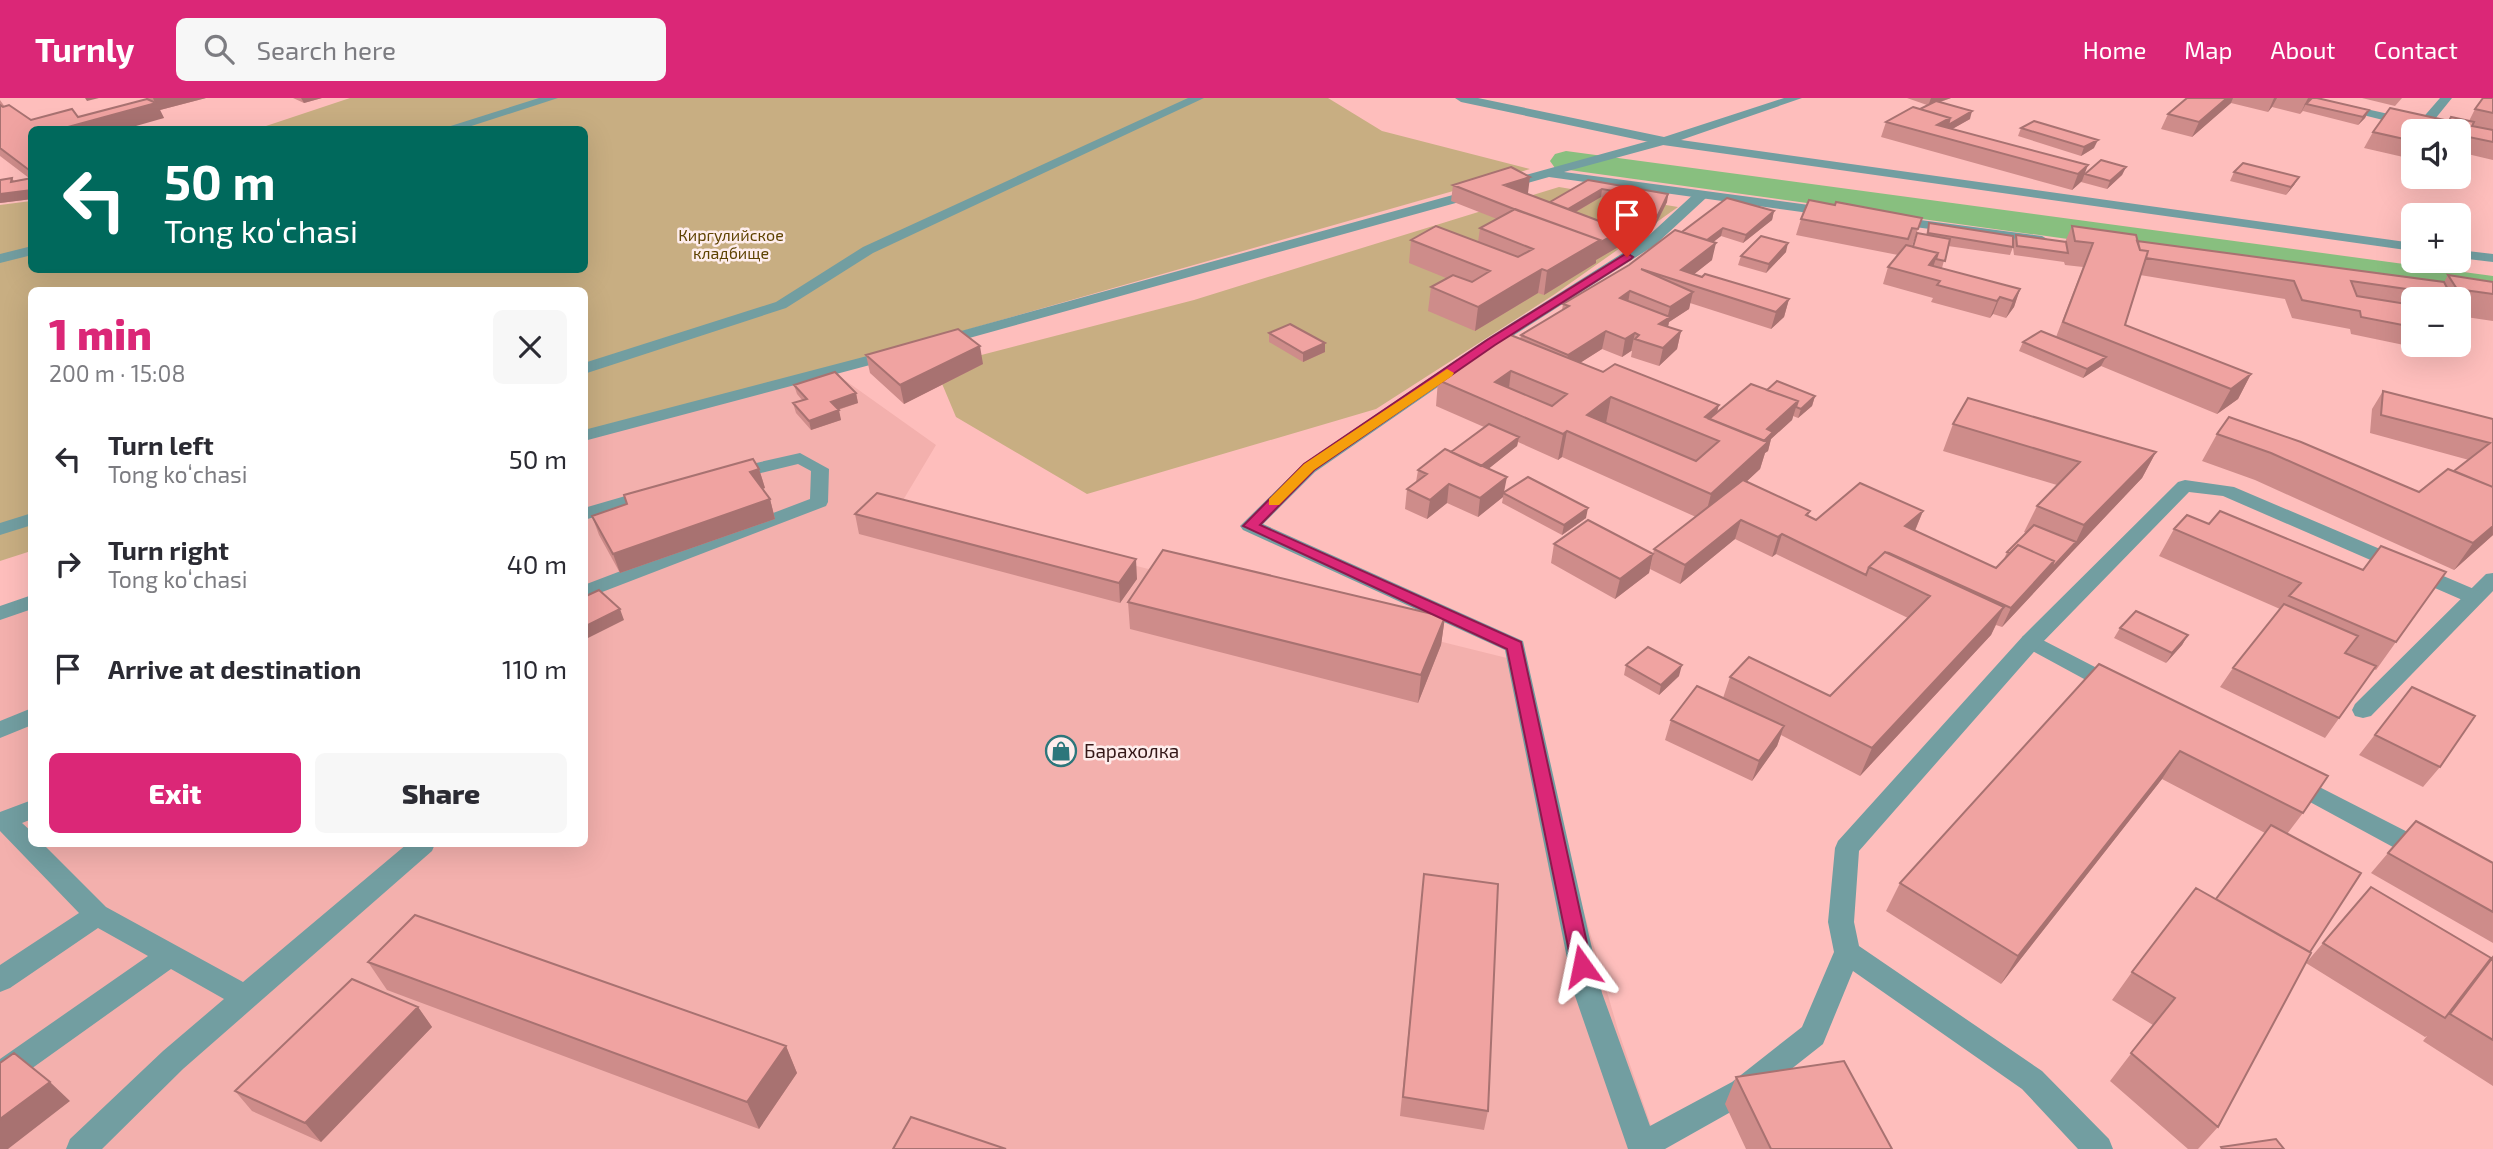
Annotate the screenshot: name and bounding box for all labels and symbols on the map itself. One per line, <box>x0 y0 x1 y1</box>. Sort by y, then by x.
pin <box>1597 185 1657 257</box>
park label: Киргулийское кладбище <box>678 225 784 262</box>
shop icon: Барахолка <box>1044 734 1078 768</box>
place label: Барахолка <box>1084 739 1179 762</box>
position arrow <box>1545 929 1619 1003</box>

